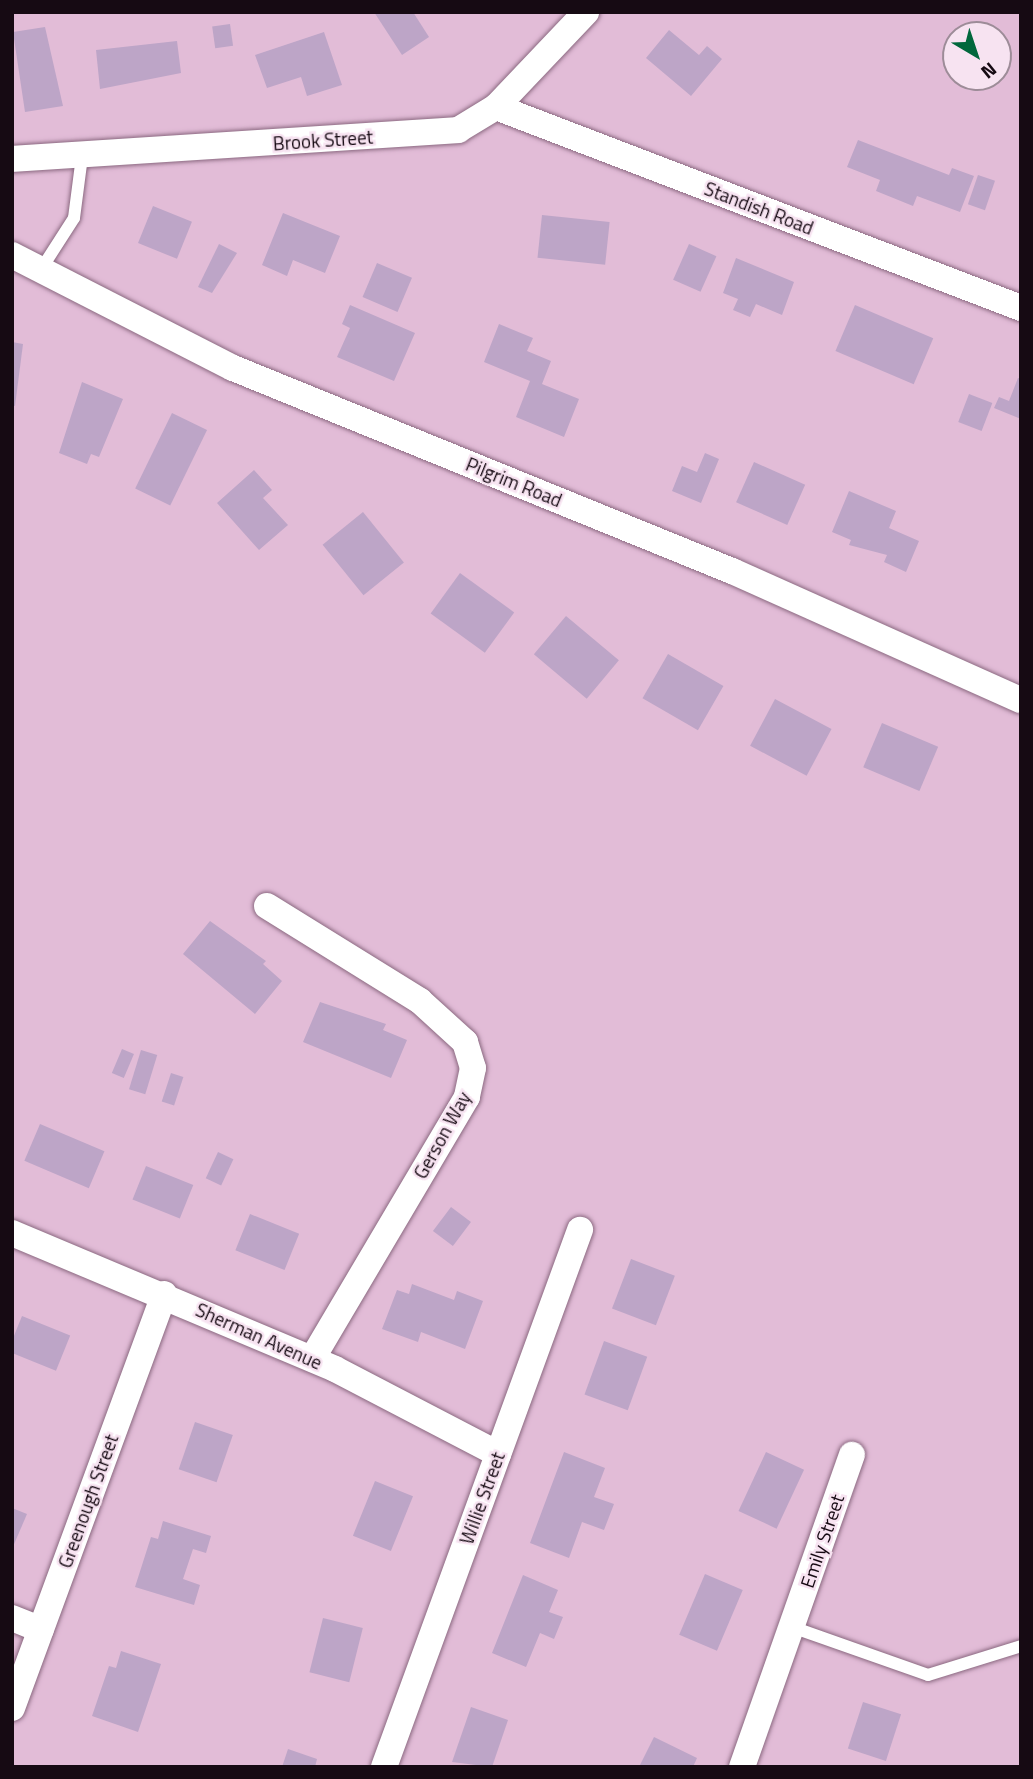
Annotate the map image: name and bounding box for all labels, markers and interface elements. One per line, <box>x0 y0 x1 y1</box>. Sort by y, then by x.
north arrow <box>942 21 1012 91</box>
text: N <box>975 56 1004 87</box>
street label: Brook Street <box>272 125 374 155</box>
street label: Standish Road <box>701 177 817 239</box>
street label: Pilgrim Road <box>463 452 565 512</box>
street label: Gerson Way <box>409 1087 475 1183</box>
street label: Sherman Avenue <box>192 1298 326 1374</box>
street label: Greenough Street <box>53 1431 123 1571</box>
street label: Willie Street <box>455 1449 509 1547</box>
street label: Emily Street <box>795 1491 849 1591</box>

